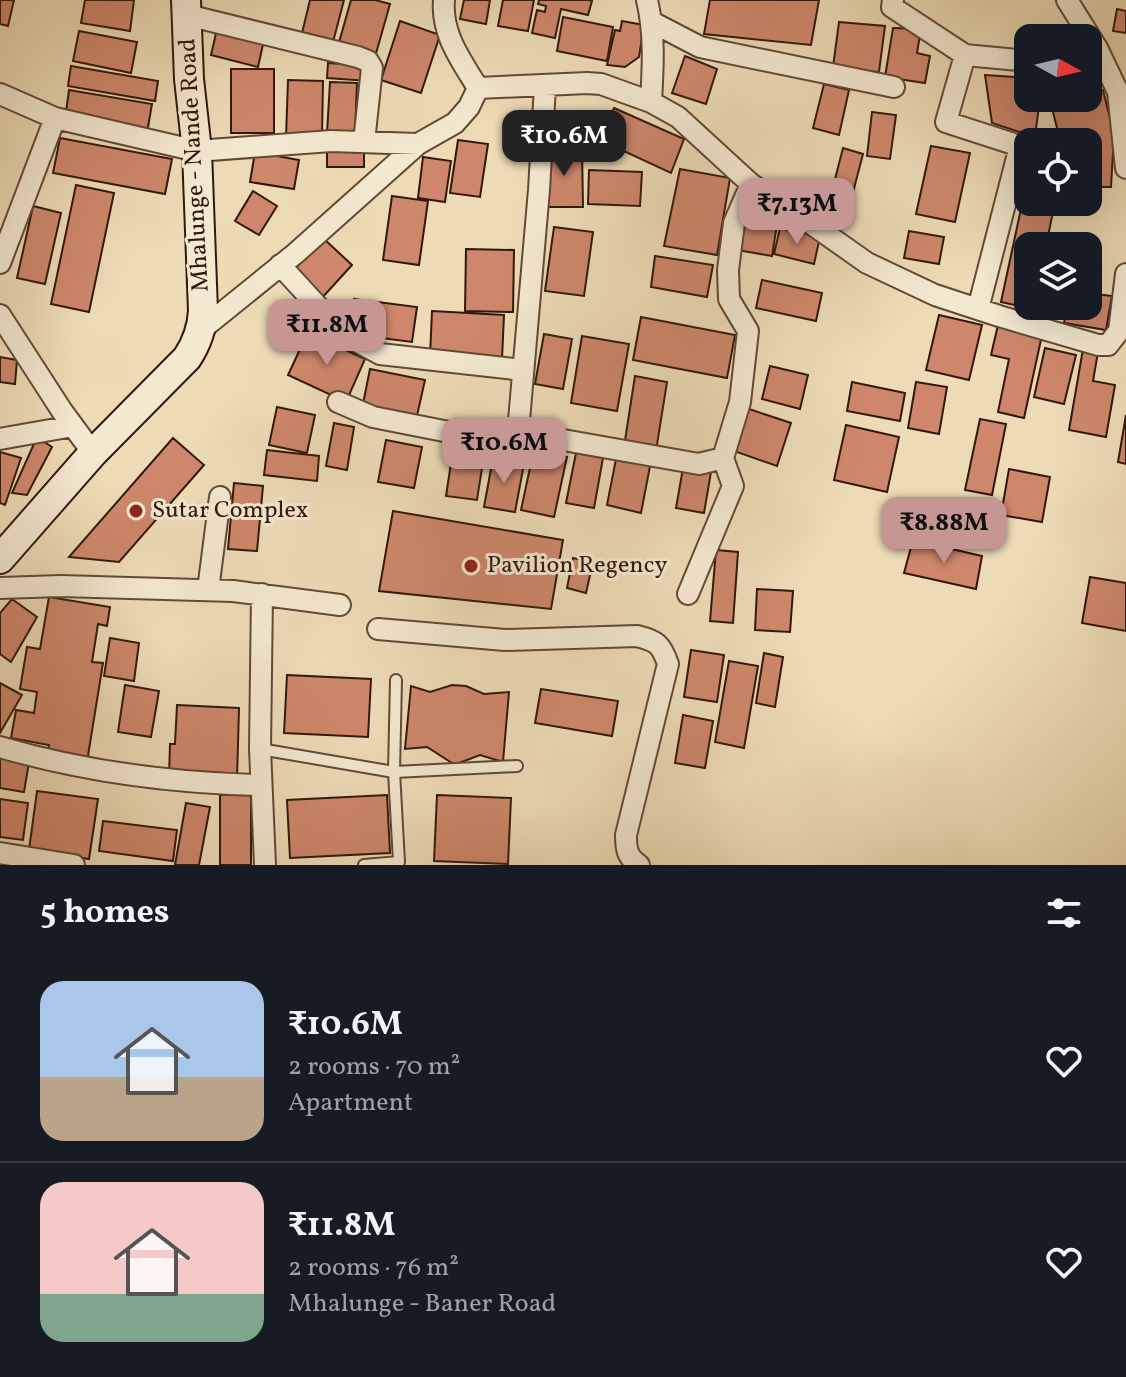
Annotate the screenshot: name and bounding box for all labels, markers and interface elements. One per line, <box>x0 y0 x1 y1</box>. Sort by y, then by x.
north arrow <box>1014 24 1102 112</box>
map controls <box>1014 24 1102 320</box>
street label: Mhalunge - Nande Road <box>171 37 219 293</box>
pin: ₹10.6M <box>499 110 629 178</box>
text: ₹10.6M <box>520 118 608 154</box>
button: locate <box>1014 128 1102 216</box>
pin: ₹7.13M <box>732 178 862 246</box>
text: ₹7.13M <box>757 186 837 222</box>
button: layers <box>1014 232 1102 320</box>
pin: ₹11.8M <box>262 299 392 367</box>
text: ₹11.8M <box>286 307 368 343</box>
pin: ₹10.6M <box>439 417 569 485</box>
text: ₹10.6M <box>460 425 548 461</box>
place label: Sutar Complex <box>152 494 308 528</box>
pin: ₹8.88M <box>879 497 1009 565</box>
marker: Sutar Complex <box>127 502 145 520</box>
text: ₹8.88M <box>899 505 989 541</box>
place label: Pavilion Regency <box>487 549 667 583</box>
marker: Pavilion Regency <box>462 557 480 575</box>
text: 5 homes <box>40 890 170 937</box>
icon: filters <box>1042 891 1086 935</box>
text: ₹10.6M <box>288 1002 403 1049</box>
icon: home <box>104 1013 200 1109</box>
icon: heart <box>1042 1039 1086 1083</box>
text: 2 rooms · 70 m² <box>288 1049 460 1085</box>
text: Apartment <box>288 1085 413 1121</box>
text: ₹11.8M <box>288 1203 395 1250</box>
icon: home <box>104 1214 200 1310</box>
icon: heart <box>1042 1240 1086 1284</box>
text: 2 rooms · 76 m² <box>288 1250 459 1286</box>
text: Mhalunge - Baner Road <box>288 1286 556 1322</box>

